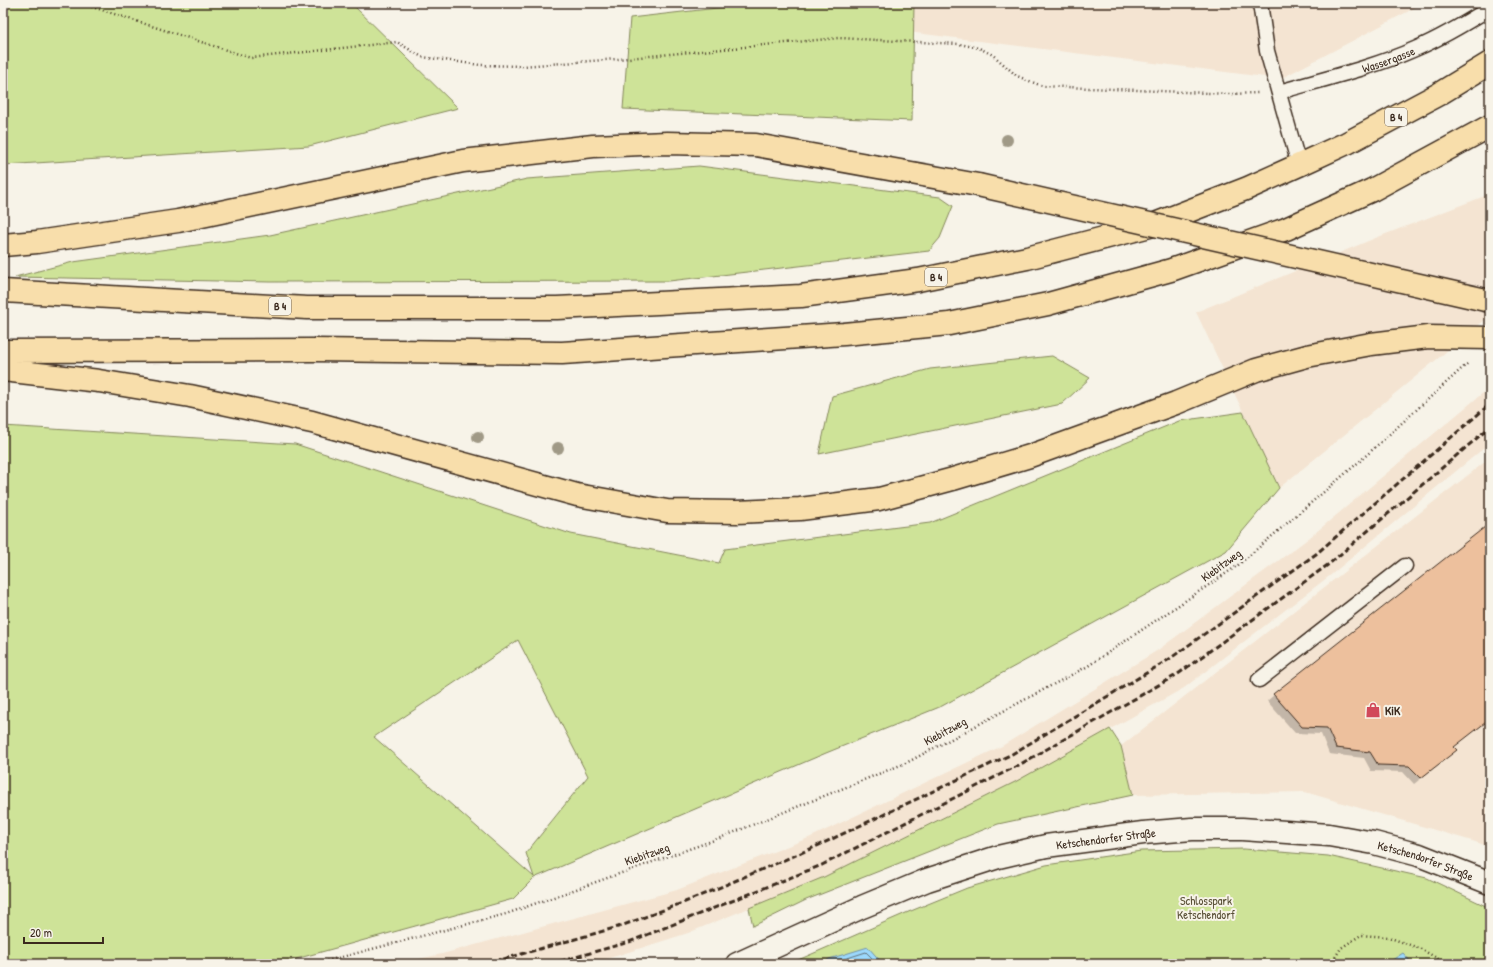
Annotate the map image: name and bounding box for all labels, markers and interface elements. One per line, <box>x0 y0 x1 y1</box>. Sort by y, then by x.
street label: Wassergasse <box>1360 42 1417 76</box>
road number: B 4 <box>1385 108 1407 126</box>
road number: B 4 <box>925 268 947 286</box>
road number: B 4 <box>269 297 291 315</box>
street label: Kiebitzweg <box>1197 545 1245 585</box>
shop icon: KiK <box>1364 701 1382 719</box>
place label: KiK <box>1385 702 1401 719</box>
street label: Kiebitzweg <box>921 713 969 749</box>
street label: Ketschendorfer Straße <box>1055 823 1157 853</box>
street label: Ketschendorfer Straße <box>1376 836 1476 884</box>
street label: Kiebitzweg <box>622 838 672 870</box>
park label: Schlosspark Ketschendorf <box>1177 892 1236 923</box>
scale bar <box>24 919 103 945</box>
text: 20 m <box>30 924 52 941</box>

